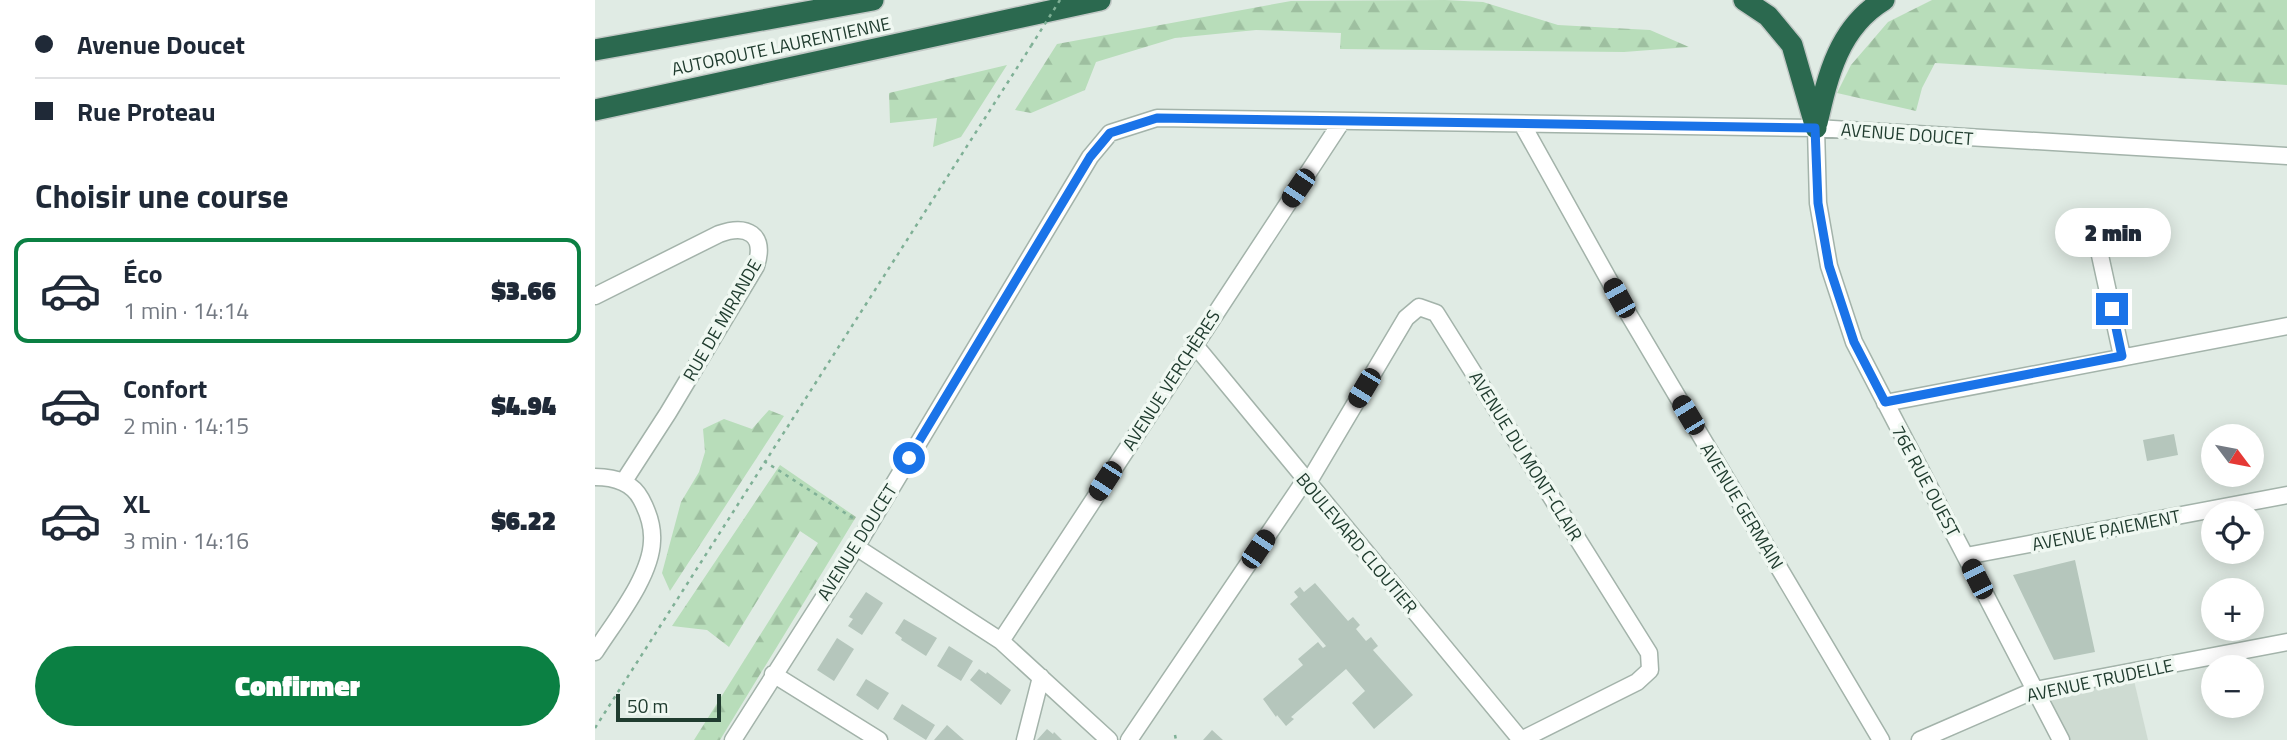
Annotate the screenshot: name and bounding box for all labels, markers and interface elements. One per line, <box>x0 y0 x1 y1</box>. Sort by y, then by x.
street label: AUTOROUTE LAURENTIENNE <box>669 10 893 82</box>
text: Avenue Doucet <box>77 25 245 64</box>
text: Rue Proteau <box>77 92 216 131</box>
street label: AVENUE DOUCET <box>1840 116 1975 152</box>
car <box>1278 165 1319 211</box>
text: Choisir une course <box>35 172 289 220</box>
callout: 2 min <box>2054 208 2170 256</box>
text: 2 min <box>2084 215 2142 250</box>
text: Éco <box>123 254 163 293</box>
street label: RUE DE MIRANDE <box>676 254 768 386</box>
icon: car <box>39 259 102 322</box>
text: $3.66 <box>491 271 556 310</box>
car <box>1600 275 1639 321</box>
text: 1 min · 14:14 <box>123 293 249 328</box>
route end <box>2096 293 2128 325</box>
street label: AVENUE VERCHÈRES <box>1115 305 1227 455</box>
car <box>1345 365 1384 411</box>
street label: AVENUE DU MONT-CLAIR <box>1463 366 1589 546</box>
text: Confort <box>123 369 207 408</box>
icon: car <box>39 374 102 437</box>
text: $4.94 <box>491 386 556 425</box>
car <box>1669 392 1708 438</box>
text: 2 min · 14:15 <box>123 408 249 443</box>
street label: 76E RUE OUEST <box>1885 420 1967 542</box>
north arrow <box>2201 424 2265 486</box>
map controls <box>2201 424 2264 718</box>
street label: AVENUE GERMAIN <box>1694 438 1790 574</box>
route start <box>893 442 925 474</box>
car <box>1085 458 1126 504</box>
street label: BOULEVARD CLOUTIER <box>1290 467 1424 619</box>
street label: AVENUE DOUCET <box>810 478 904 605</box>
text: XL <box>123 484 150 523</box>
icon: car <box>39 489 102 552</box>
text: $6.22 <box>491 501 556 540</box>
button: locate <box>2201 501 2264 564</box>
street label: AVENUE PAIEMENT <box>2030 502 2183 558</box>
text: 3 min · 14:16 <box>123 523 249 558</box>
car <box>1238 526 1279 572</box>
car <box>1959 556 1996 602</box>
button: + <box>2201 578 2264 641</box>
button: Confirmer <box>35 646 560 726</box>
street label: AVENUE TRUDELLE <box>2024 651 2176 709</box>
button: − <box>2201 655 2264 718</box>
scale bar <box>616 691 721 723</box>
text: 50 m <box>627 691 668 720</box>

